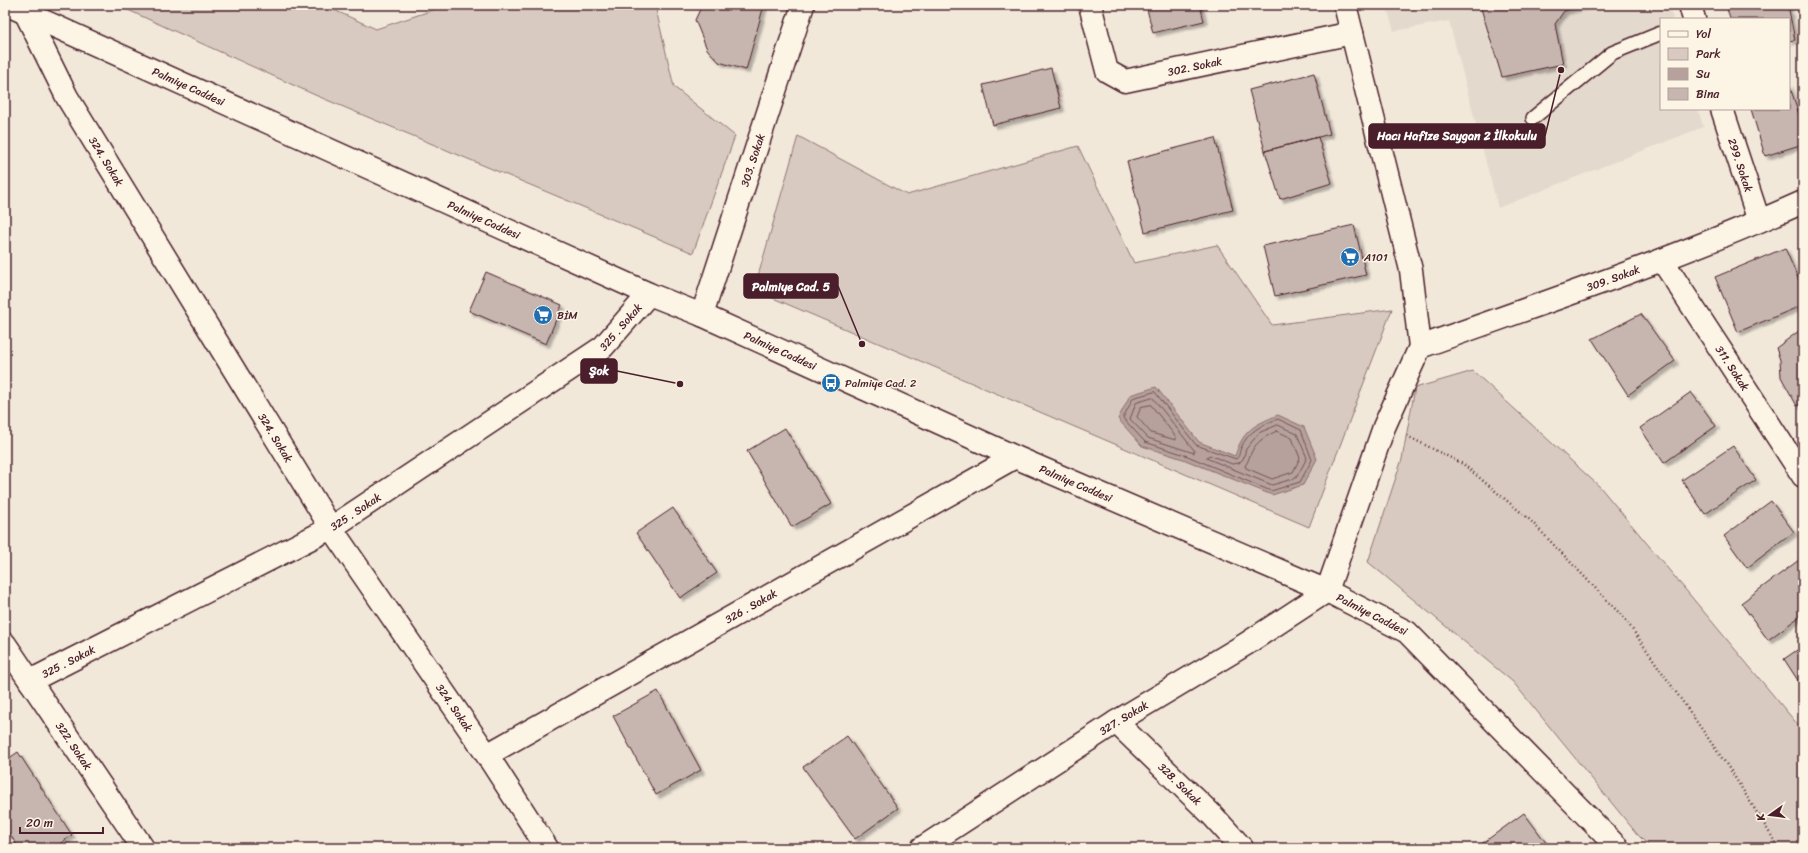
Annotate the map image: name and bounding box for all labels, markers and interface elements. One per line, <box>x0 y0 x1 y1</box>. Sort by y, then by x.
legend <box>1660 18 1790 110</box>
text: Yol <box>1696 23 1711 45</box>
text: Park <box>1696 43 1721 65</box>
street label: 302. Sokak <box>1166 52 1224 82</box>
street label: Palmiye Caddesi <box>149 62 229 112</box>
text: Su <box>1696 63 1711 85</box>
text: Bina <box>1696 83 1720 105</box>
callout: Hacı Hafize Saygan 2 İlkokulu <box>1369 124 1545 148</box>
text: Hacı Hafize Saygan 2 İlkokulu <box>1376 125 1538 147</box>
street label: 303. Sokak <box>735 131 771 189</box>
street label: 324. Sokak <box>83 133 129 190</box>
street label: 299. Sokak <box>1722 136 1758 195</box>
street label: Palmiye Caddesi <box>444 195 524 245</box>
supermarket icon: A101 <box>1339 246 1361 268</box>
place label: A101 <box>1363 248 1388 267</box>
street label: 309. Sokak <box>1584 260 1643 297</box>
callout: Palmiye Cad. 5 <box>744 274 838 298</box>
text: Palmiye Cad. 5 <box>752 276 831 298</box>
street label: 325 . Sokak <box>595 299 647 355</box>
supermarket icon: BİM <box>532 304 554 326</box>
place label: BİM <box>557 306 578 325</box>
street label: Palmiye Caddesi <box>741 326 820 376</box>
street label: 311. Sokak <box>1710 342 1754 395</box>
callout: Şok <box>581 359 617 383</box>
text: Şok <box>588 360 610 382</box>
bus stop icon: Palmiye Cad. 2 <box>820 372 842 394</box>
place label: Palmiye Cad. 2 <box>845 374 917 393</box>
street label: 324. Sokak <box>253 409 298 467</box>
street label: Palmiye Caddesi <box>1036 459 1116 508</box>
street label: 325 . Sokak <box>326 488 385 536</box>
street label: 326 . Sokak <box>721 584 781 629</box>
street label: Palmiye Caddesi <box>1333 588 1412 641</box>
street label: 325 . Sokak <box>38 640 99 684</box>
street label: 324. Sokak <box>431 680 478 736</box>
street label: 327. Sokak <box>1095 696 1152 741</box>
street label: 322. Sokak <box>50 718 97 774</box>
street label: 328. Sokak <box>1153 758 1206 810</box>
north arrow <box>1750 795 1790 835</box>
scale bar <box>20 809 103 835</box>
text: K <box>1750 810 1771 824</box>
text: 20 m <box>26 812 53 834</box>

